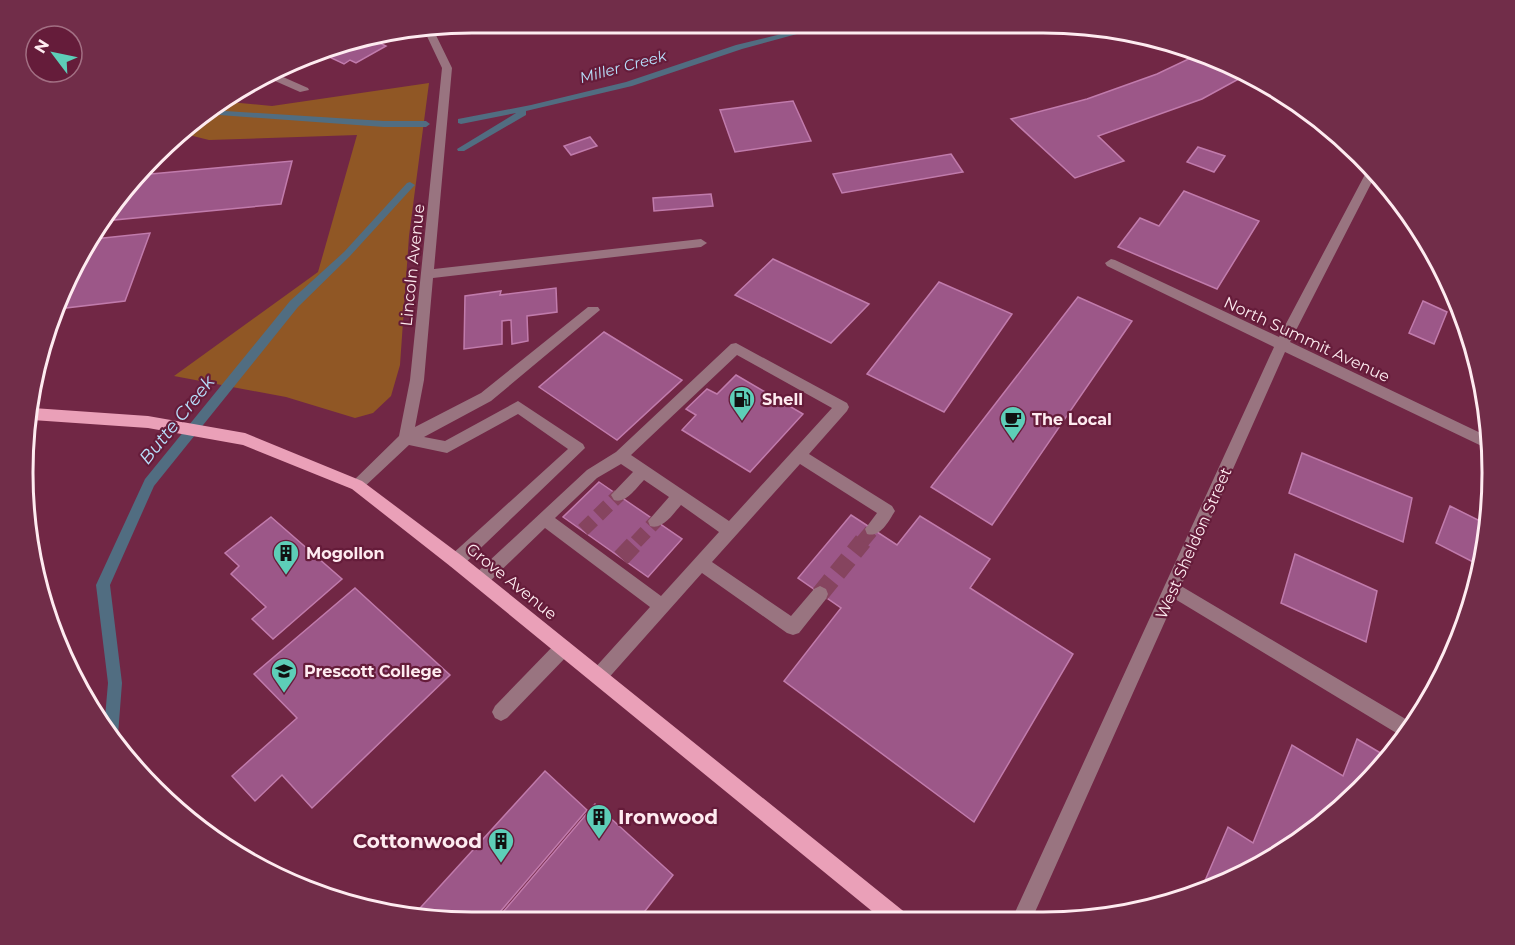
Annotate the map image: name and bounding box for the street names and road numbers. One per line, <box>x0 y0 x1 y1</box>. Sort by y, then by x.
street label: Lincoln Avenue <box>397 203 428 327</box>
street label: North Summit Avenue <box>1221 293 1393 386</box>
street label: West Sheldon Street <box>1151 464 1236 622</box>
street label: Grove Avenue <box>463 539 561 624</box>

